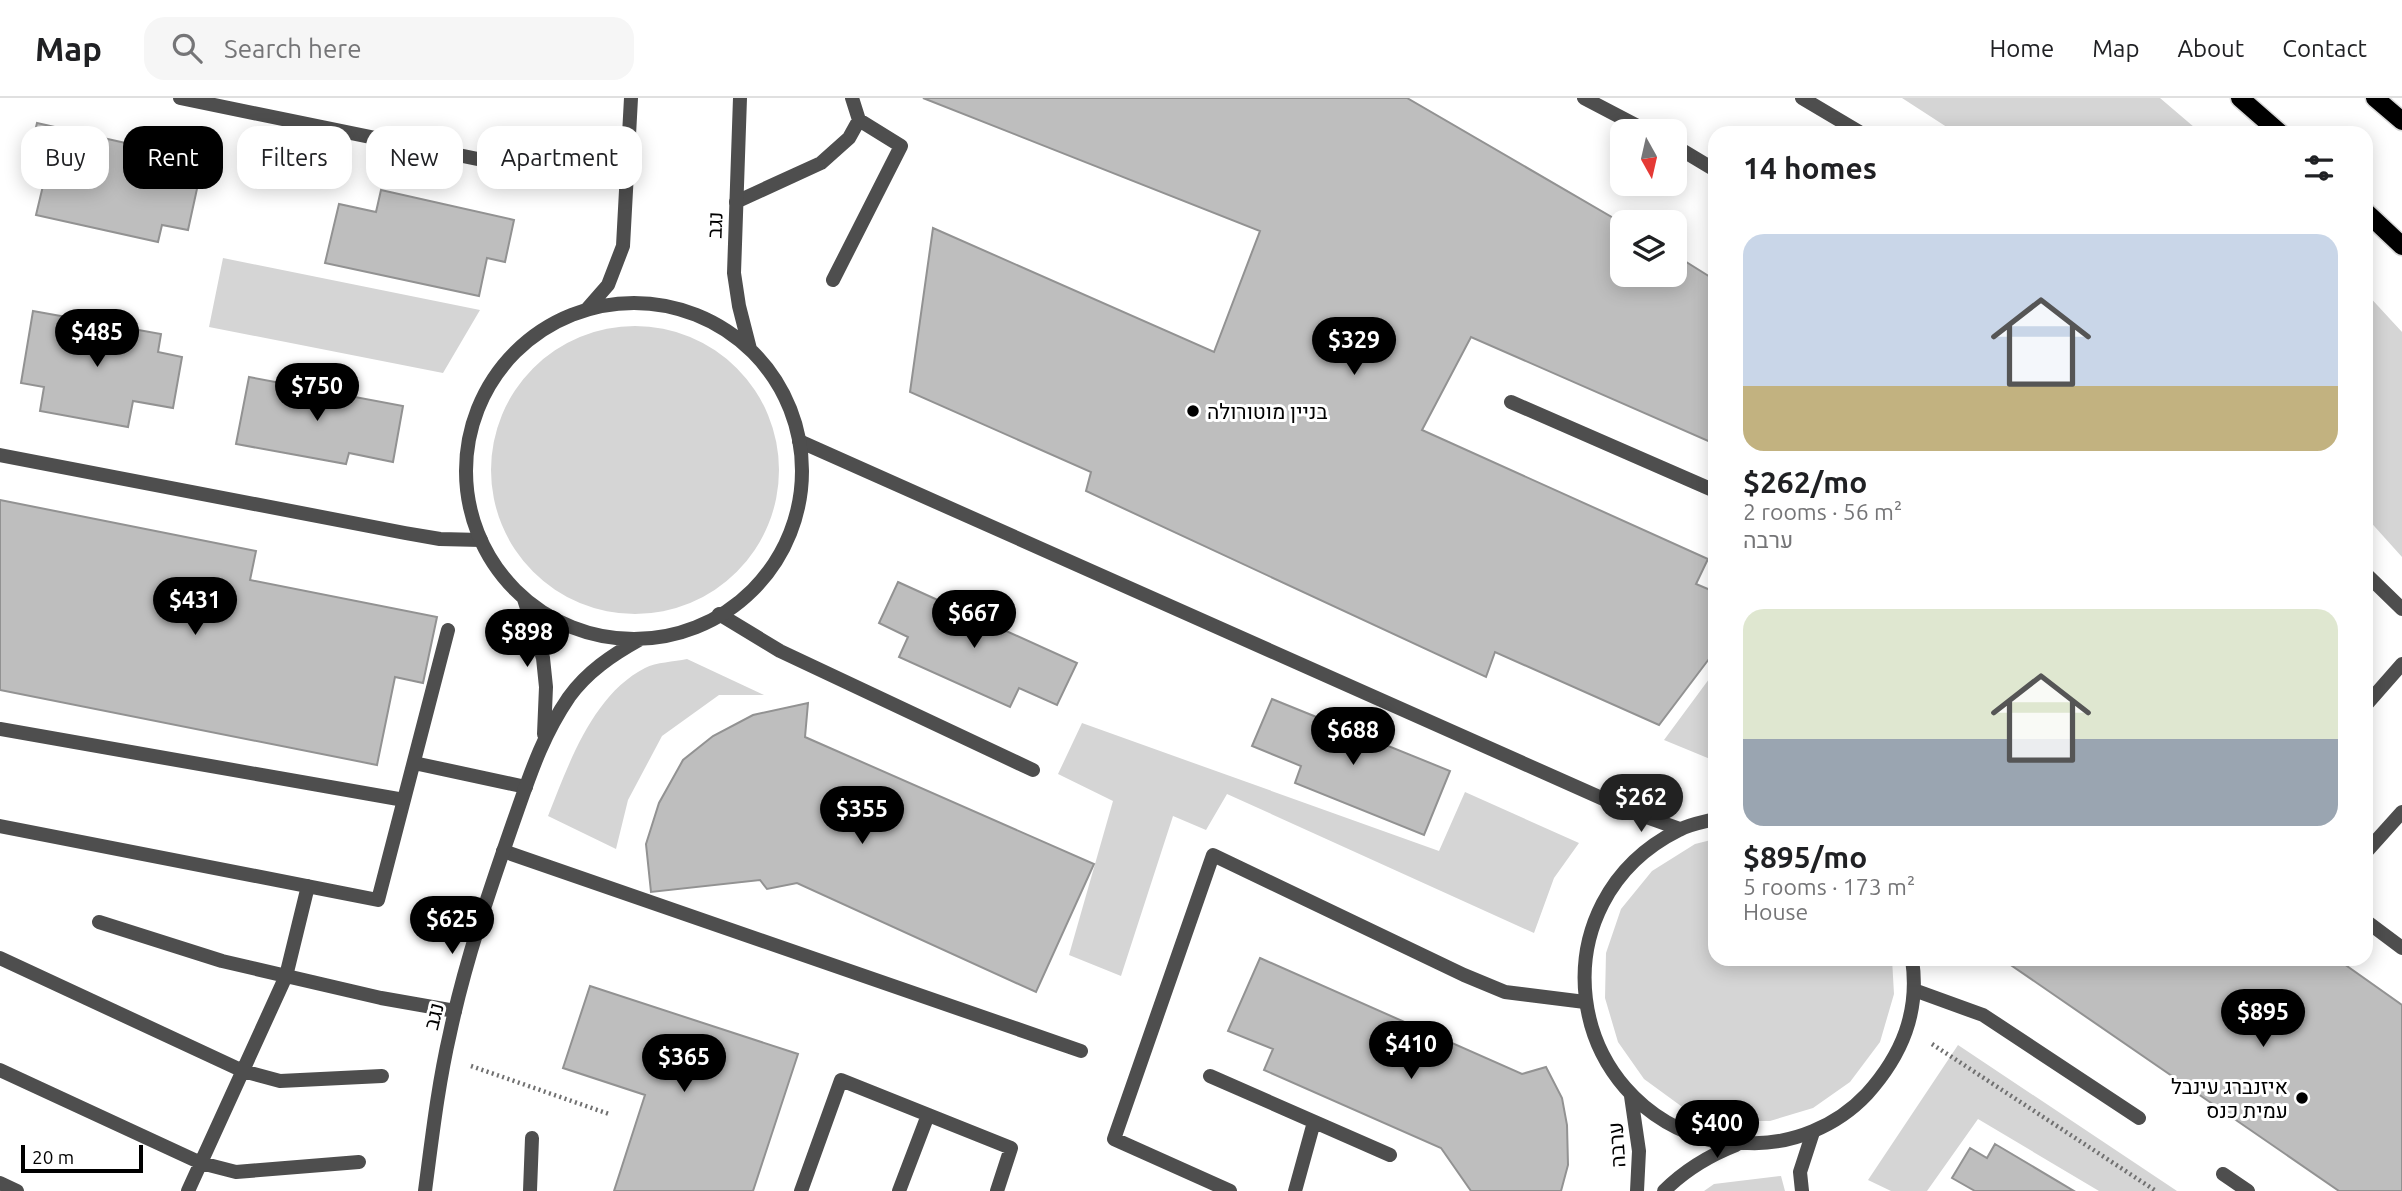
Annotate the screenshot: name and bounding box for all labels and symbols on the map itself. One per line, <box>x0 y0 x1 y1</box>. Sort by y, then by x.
north arrow <box>1610 119 1687 196</box>
street label: נגב <box>702 211 726 239</box>
pin: $485 <box>56 310 138 369</box>
pin: $329 <box>1313 317 1395 377</box>
pin: $750 <box>276 364 358 423</box>
place label: בניין מוטורולה <box>1207 399 1327 423</box>
marker: בניין מוטורולה <box>1185 403 1201 419</box>
pin: $431 <box>154 578 236 637</box>
pin: $667 <box>933 590 1015 650</box>
pin: $898 <box>486 610 568 669</box>
pin: $688 <box>1312 708 1394 767</box>
pin: $262 <box>1600 774 1682 834</box>
pin: $355 <box>821 786 903 846</box>
pin: $625 <box>411 896 493 956</box>
pin: $895 <box>2222 990 2304 1049</box>
street label: נגב <box>418 1000 448 1032</box>
pin: $410 <box>1370 1021 1452 1081</box>
pin: $365 <box>643 1034 725 1094</box>
place label: איזנברג עינבל עמית כנס <box>2171 1074 2288 1122</box>
marker: איזנברג עינבל עמית כנס <box>2294 1090 2310 1106</box>
pin: $400 <box>1676 1100 1758 1160</box>
street label: ערבה <box>1602 1121 1630 1169</box>
scale bar <box>21 1142 144 1174</box>

